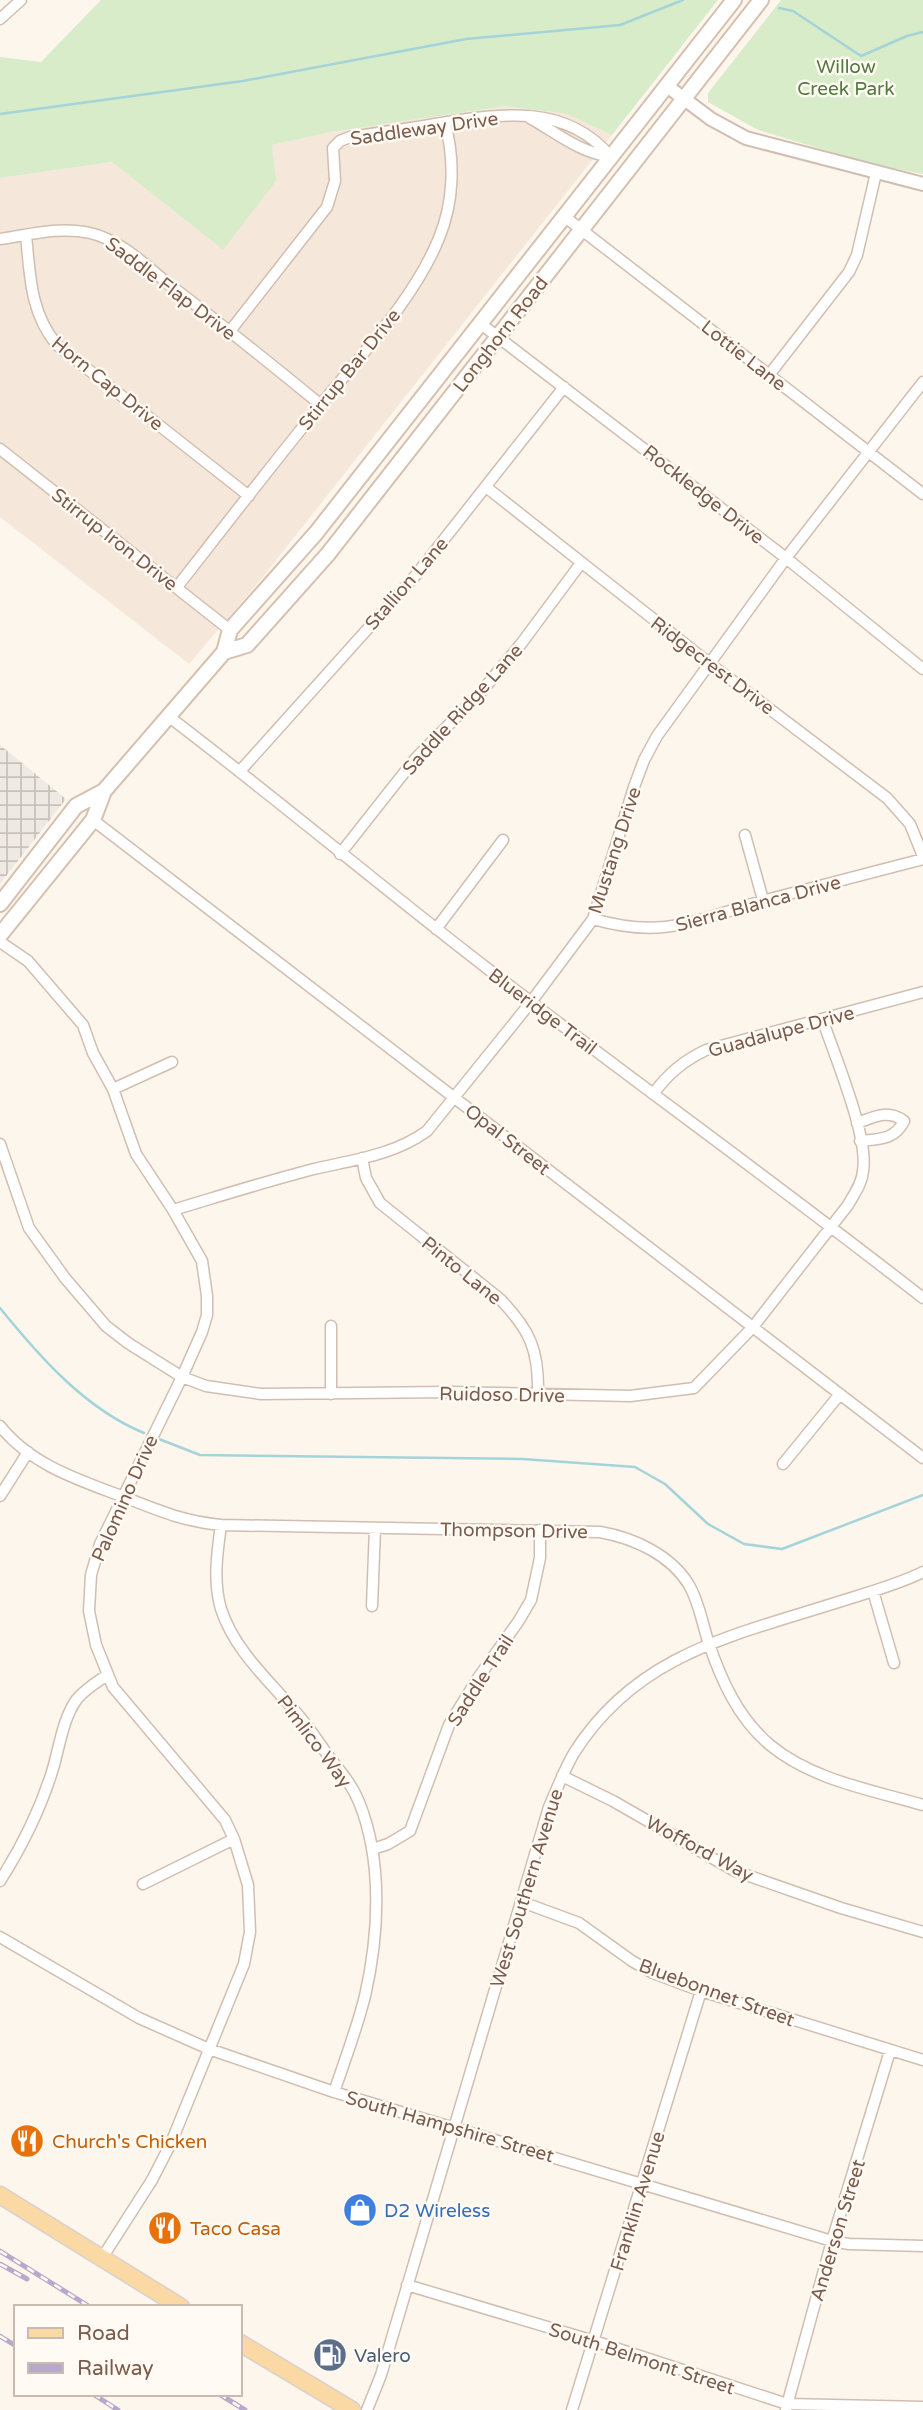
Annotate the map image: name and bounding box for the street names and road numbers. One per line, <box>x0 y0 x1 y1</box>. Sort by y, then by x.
street label: Saddleway Drive <box>349 108 500 150</box>
street label: Saddle Flap Drive <box>101 233 240 345</box>
street label: Longhorn Road <box>449 272 553 397</box>
street label: Stirrup Bar Drive <box>294 305 405 435</box>
street label: Lottie Lane <box>697 316 790 396</box>
street label: Horn Cap Drive <box>47 332 168 435</box>
street label: Rockledge Drive <box>638 441 768 549</box>
street label: Stirrup Iron Drive <box>47 484 182 596</box>
street label: Stallion Lane <box>361 533 453 634</box>
street label: Ridgecrest Drive <box>646 612 778 719</box>
street label: Saddle Ridge Lane <box>398 640 527 780</box>
street label: Mustang Drive <box>584 784 646 916</box>
street label: Sierra Blanca Drive <box>673 871 843 937</box>
street label: Blueridge Trail <box>484 964 601 1060</box>
street label: Guadalupe Drive <box>706 1002 857 1062</box>
street label: Opal Street <box>460 1100 554 1180</box>
street label: Pinto Lane <box>417 1232 506 1310</box>
street label: Ruidoso Drive <box>439 1383 565 1407</box>
street label: Palomino Drive <box>87 1432 163 1565</box>
street label: Thompson Drive <box>440 1519 588 1543</box>
street label: Saddle Trail <box>443 1631 519 1730</box>
street label: Pimlico Way <box>272 1691 356 1792</box>
street label: West Southern Avenue <box>486 1786 568 1990</box>
street label: Wofford Way <box>642 1811 757 1886</box>
street label: Bluebonnet Street <box>636 1955 797 2031</box>
street label: South Hampshire Street <box>343 2087 556 2167</box>
street label: Franklin Avenue <box>606 2129 670 2274</box>
street label: Anderson Street <box>806 2157 870 2304</box>
street label: South Belmont Street <box>546 2319 737 2399</box>

